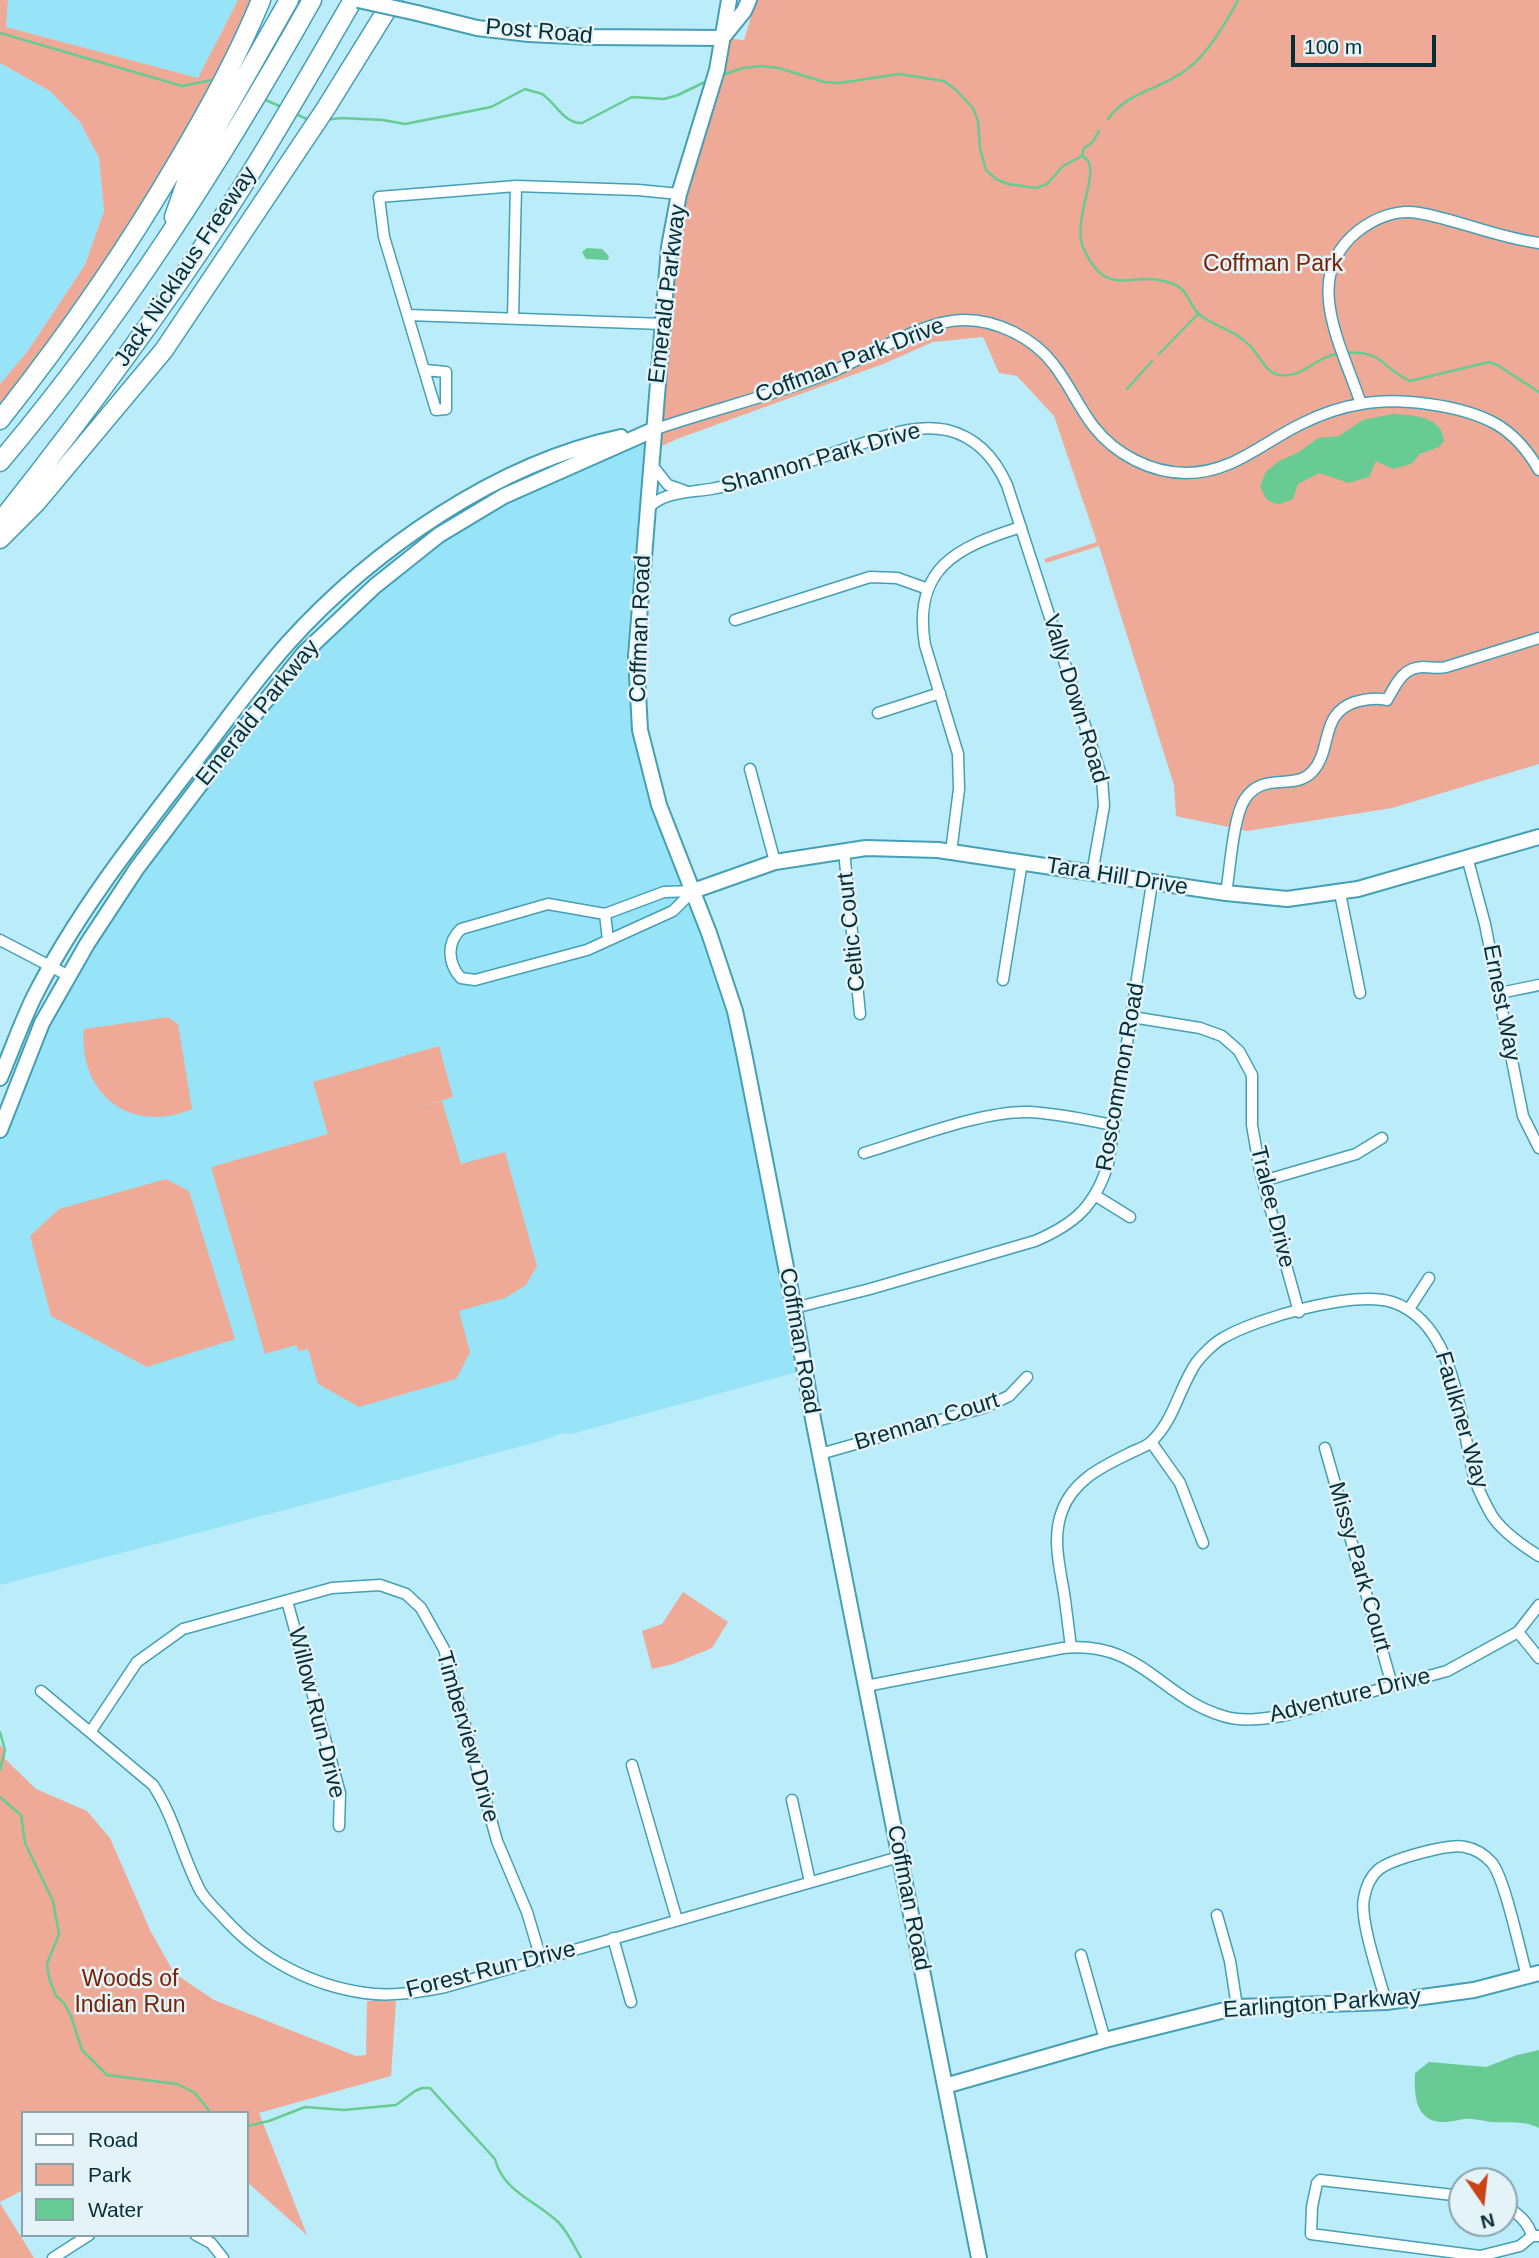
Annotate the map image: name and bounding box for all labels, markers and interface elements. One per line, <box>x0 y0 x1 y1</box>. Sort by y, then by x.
street label: Post Road <box>484 14 594 50</box>
scale bar <box>1294 21 1439 65</box>
text: 100 m <box>1304 35 1362 58</box>
street label: Jack Nicklaus Freeway <box>109 162 263 372</box>
street label: Emerald Parkway <box>643 203 693 385</box>
park label: Coffman Park <box>1203 251 1343 279</box>
street label: Coffman Park Drive <box>752 312 948 410</box>
street label: Shannon Park Drive <box>718 417 924 501</box>
street label: Coffman Road <box>625 555 657 703</box>
street label: Vally Down Road <box>1036 611 1114 787</box>
street label: Emerald Parkway <box>191 634 325 792</box>
street label: Tara Hill Drive <box>1044 852 1190 902</box>
street label: Celtic Court <box>832 871 872 993</box>
street label: Ernest Way <box>1476 942 1526 1064</box>
street label: Roscommon Road <box>1091 981 1151 1173</box>
street label: Tralee Drive <box>1244 1143 1300 1271</box>
street label: Coffman Road <box>773 1266 825 1416</box>
street label: Faulkner Way <box>1428 1348 1494 1492</box>
street label: Brennan Court <box>851 1387 1003 1457</box>
street label: Missy Park Court <box>1322 1479 1396 1655</box>
street label: Willow Run Drive <box>281 1625 351 1801</box>
street label: Timberview Drive <box>429 1648 505 1826</box>
street label: Adventure Drive <box>1267 1663 1433 1729</box>
street label: Coffman Road <box>880 1823 936 1973</box>
street label: Forest Run Drive <box>403 1936 579 2004</box>
park label: Woods of Indian Run <box>74 1966 186 2020</box>
street label: Earlington Parkway <box>1222 1983 1422 2025</box>
legend <box>21 2111 248 2237</box>
text: Road <box>88 2128 138 2151</box>
text: Park <box>88 2163 131 2186</box>
north arrow <box>1448 2167 1518 2237</box>
text: Water <box>88 2198 143 2221</box>
text: N <box>1479 2209 1497 2233</box>

